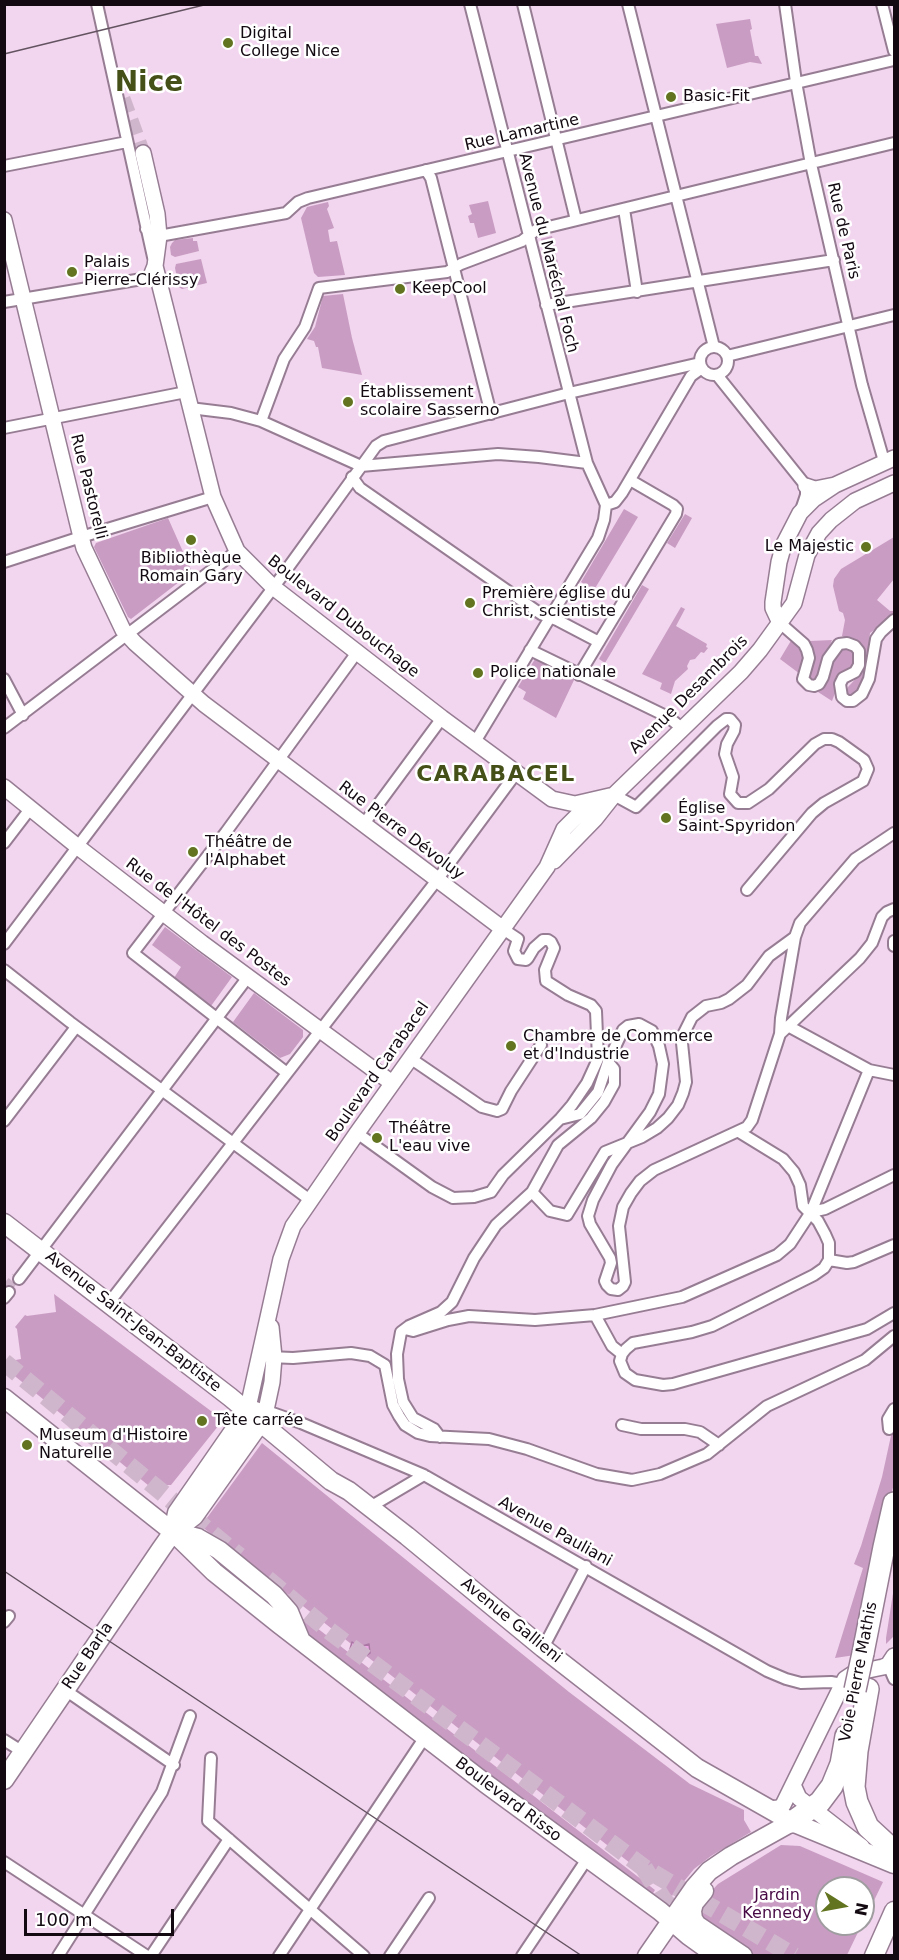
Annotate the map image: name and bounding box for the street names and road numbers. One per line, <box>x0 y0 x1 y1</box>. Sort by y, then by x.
street label: Rue Lamartine <box>463 111 581 155</box>
street label: Avenue du Maréchal Foch <box>514 151 582 355</box>
street label: Rue de Paris <box>823 181 863 281</box>
street label: Rue Pastorelli <box>66 432 110 542</box>
street label: Boulevard Dubouchage <box>263 552 423 682</box>
street label: Avenue Desambrois <box>626 632 752 758</box>
street label: Rue Pierre Dévoluy <box>335 778 467 884</box>
street label: Rue de l'Hôtel des Postes <box>122 855 294 991</box>
street label: Boulevard Carabacel <box>322 998 434 1146</box>
street label: Avenue Saint-Jean-Baptiste <box>41 1247 225 1397</box>
street label: Avenue Pauliani <box>495 1493 615 1571</box>
street label: Avenue Gallieni <box>457 1574 565 1668</box>
street label: Voie Pierre Mathis <box>836 1600 882 1744</box>
street label: Rue Barla <box>58 1619 118 1693</box>
street label: Boulevard Risso <box>451 1754 565 1846</box>

